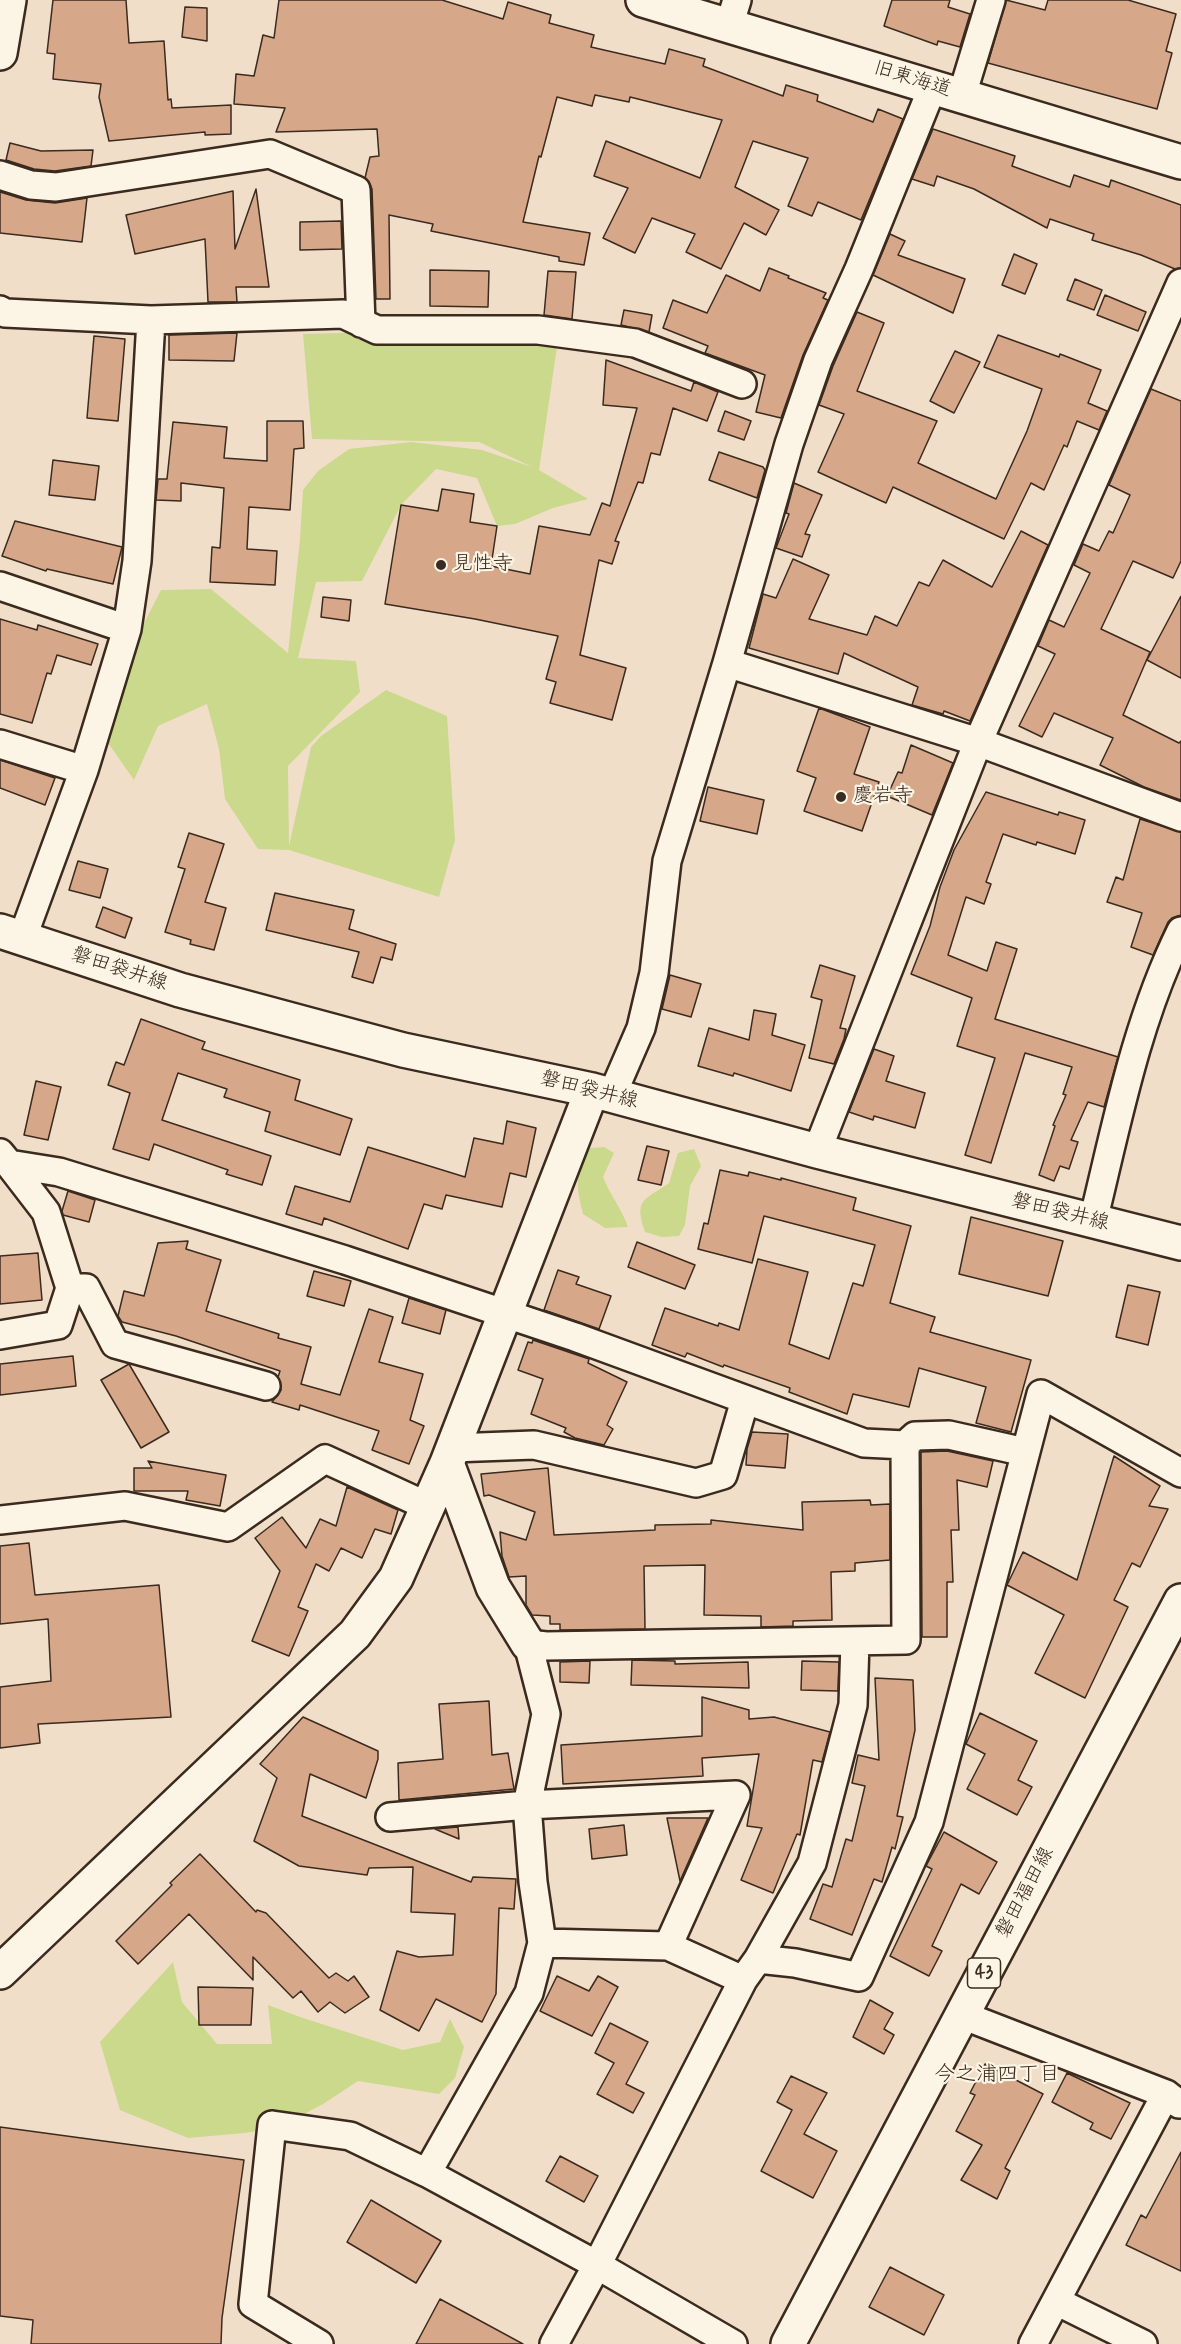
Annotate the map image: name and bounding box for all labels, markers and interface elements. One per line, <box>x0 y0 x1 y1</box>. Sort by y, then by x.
street label: 旧東海道 <box>870 57 954 103</box>
place label: 見性寺 <box>453 553 513 577</box>
marker: 見性寺 <box>434 558 448 572</box>
place label: 慶岩寺 <box>853 785 913 809</box>
marker: 慶岩寺 <box>834 790 848 804</box>
street label: 磐田袋井線 <box>68 943 170 997</box>
street label: 磐田袋井線 <box>538 1067 640 1115</box>
street label: 磐田袋井線 <box>1009 1189 1111 1237</box>
street label: 磐田福田線 <box>992 1843 1060 1943</box>
road number: 43 <box>968 1958 1000 1988</box>
district label: 今之浦四丁目 <box>934 2063 1060 2089</box>

